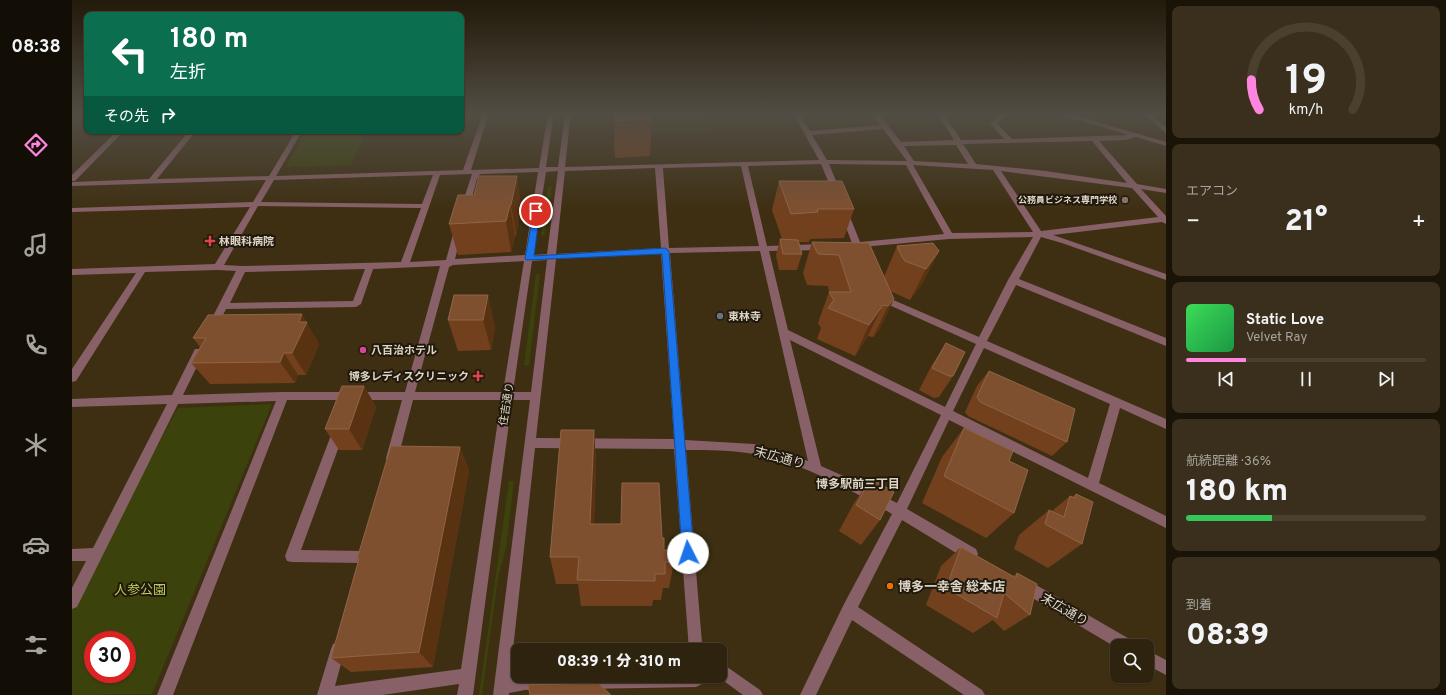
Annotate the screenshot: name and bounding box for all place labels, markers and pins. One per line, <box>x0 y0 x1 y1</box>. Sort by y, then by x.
pin <box>519 194 553 228</box>
place label: 公務員ビジネス専門学校 <box>1018 195 1118 206</box>
marker: 公務員ビジネス専門学校 <box>1120 195 1130 205</box>
marker: 林眼科病院 <box>204 235 216 247</box>
place label: 林眼科病院 <box>219 235 274 249</box>
place label: 東林寺 <box>728 310 761 324</box>
marker: 東林寺 <box>715 311 725 321</box>
place label: 八百治ホテル <box>371 344 437 358</box>
marker: 八百治ホテル <box>358 345 368 355</box>
place label: 博多レディスクリニック <box>349 370 469 384</box>
marker: 博多レディスクリニック <box>472 370 484 382</box>
place label: 博多一幸舎 総本店 <box>898 579 1005 596</box>
marker: 博多一幸舎 総本店 <box>885 581 895 591</box>

